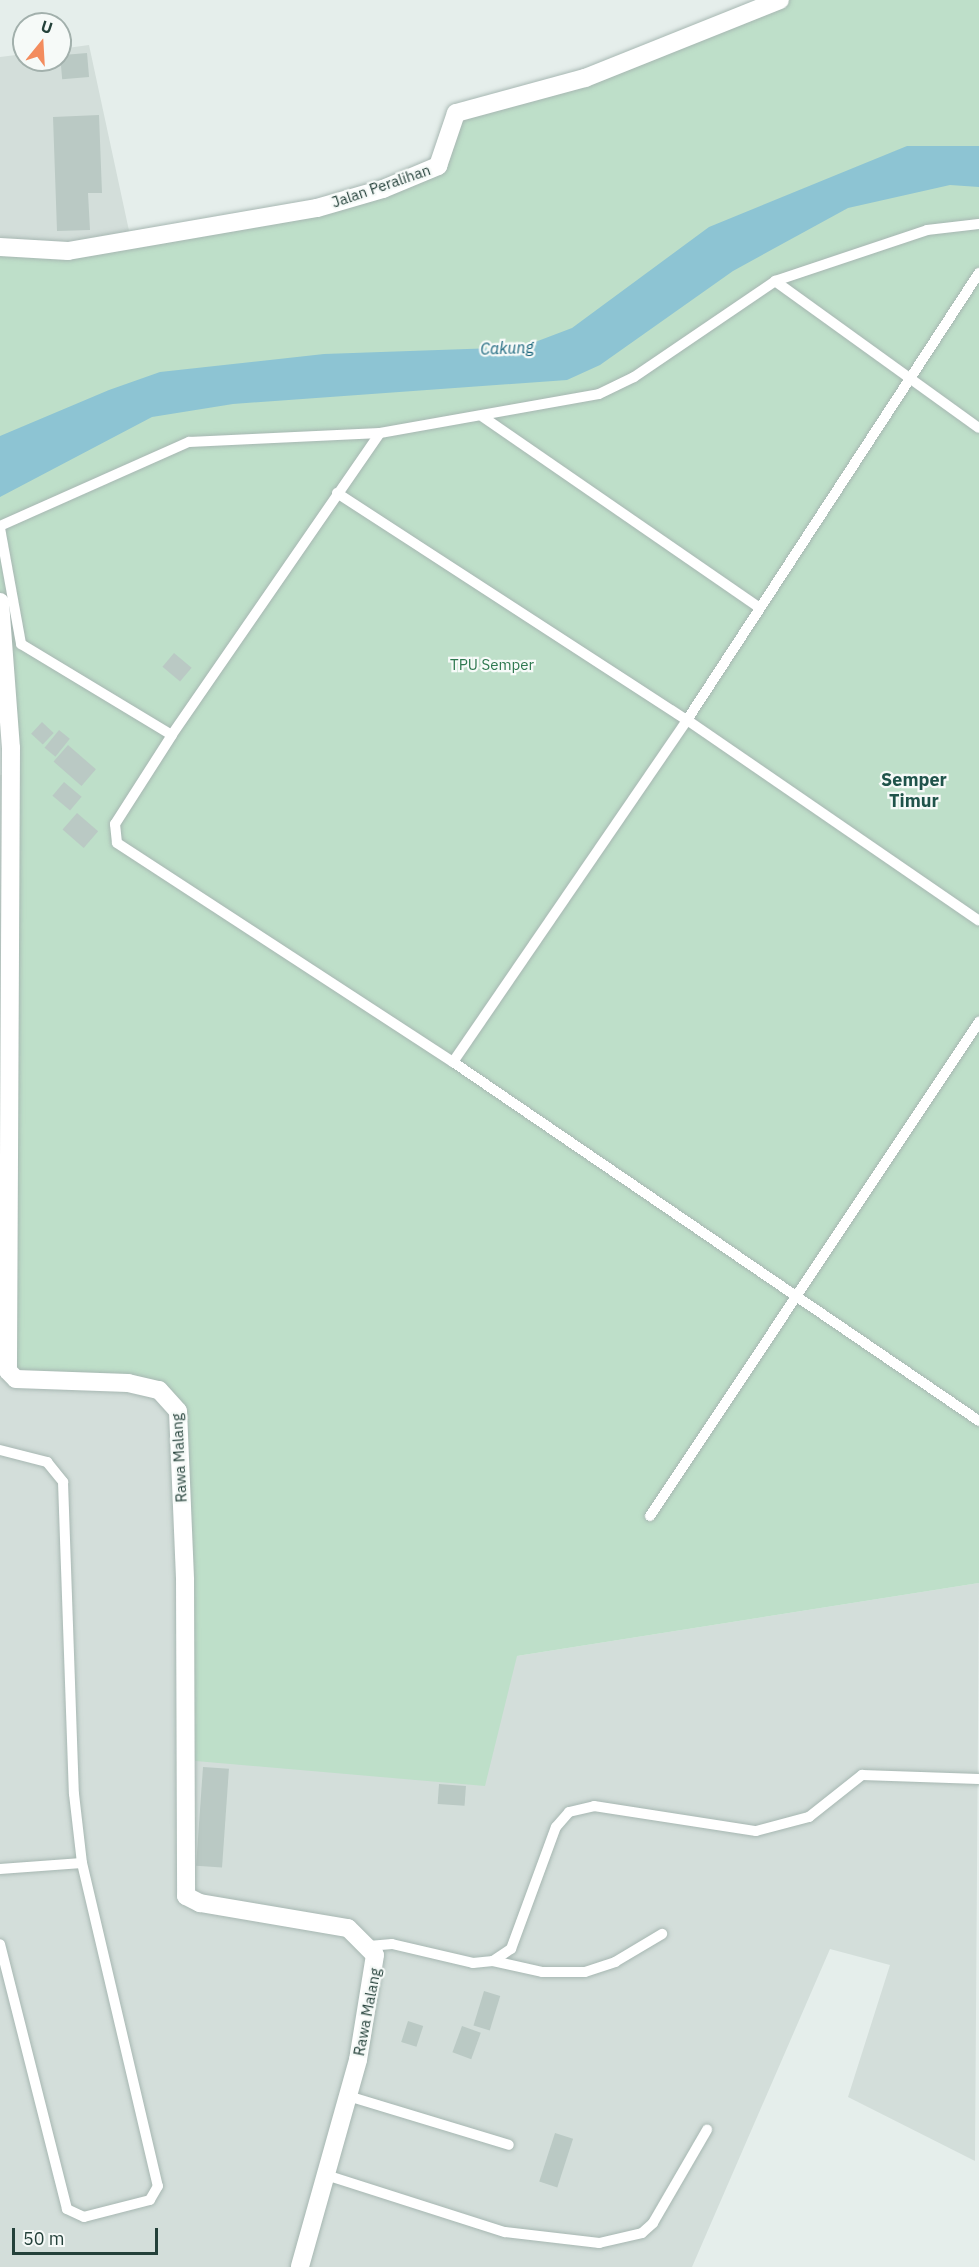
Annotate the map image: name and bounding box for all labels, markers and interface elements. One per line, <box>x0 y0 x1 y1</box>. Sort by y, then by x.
north arrow <box>12 12 72 72</box>
text: U <box>39 16 55 38</box>
street label: Jalan Peralihan <box>329 161 433 211</box>
water label: Cakung <box>480 337 534 359</box>
park label: TPU Semper <box>450 656 534 674</box>
district label: Semper Timur <box>881 770 947 812</box>
street label: Rawa Malang <box>168 1413 190 1503</box>
street label: Rawa Malang <box>350 1967 384 2057</box>
scale bar <box>15 2216 160 2254</box>
text: 50 m <box>23 2227 65 2250</box>

